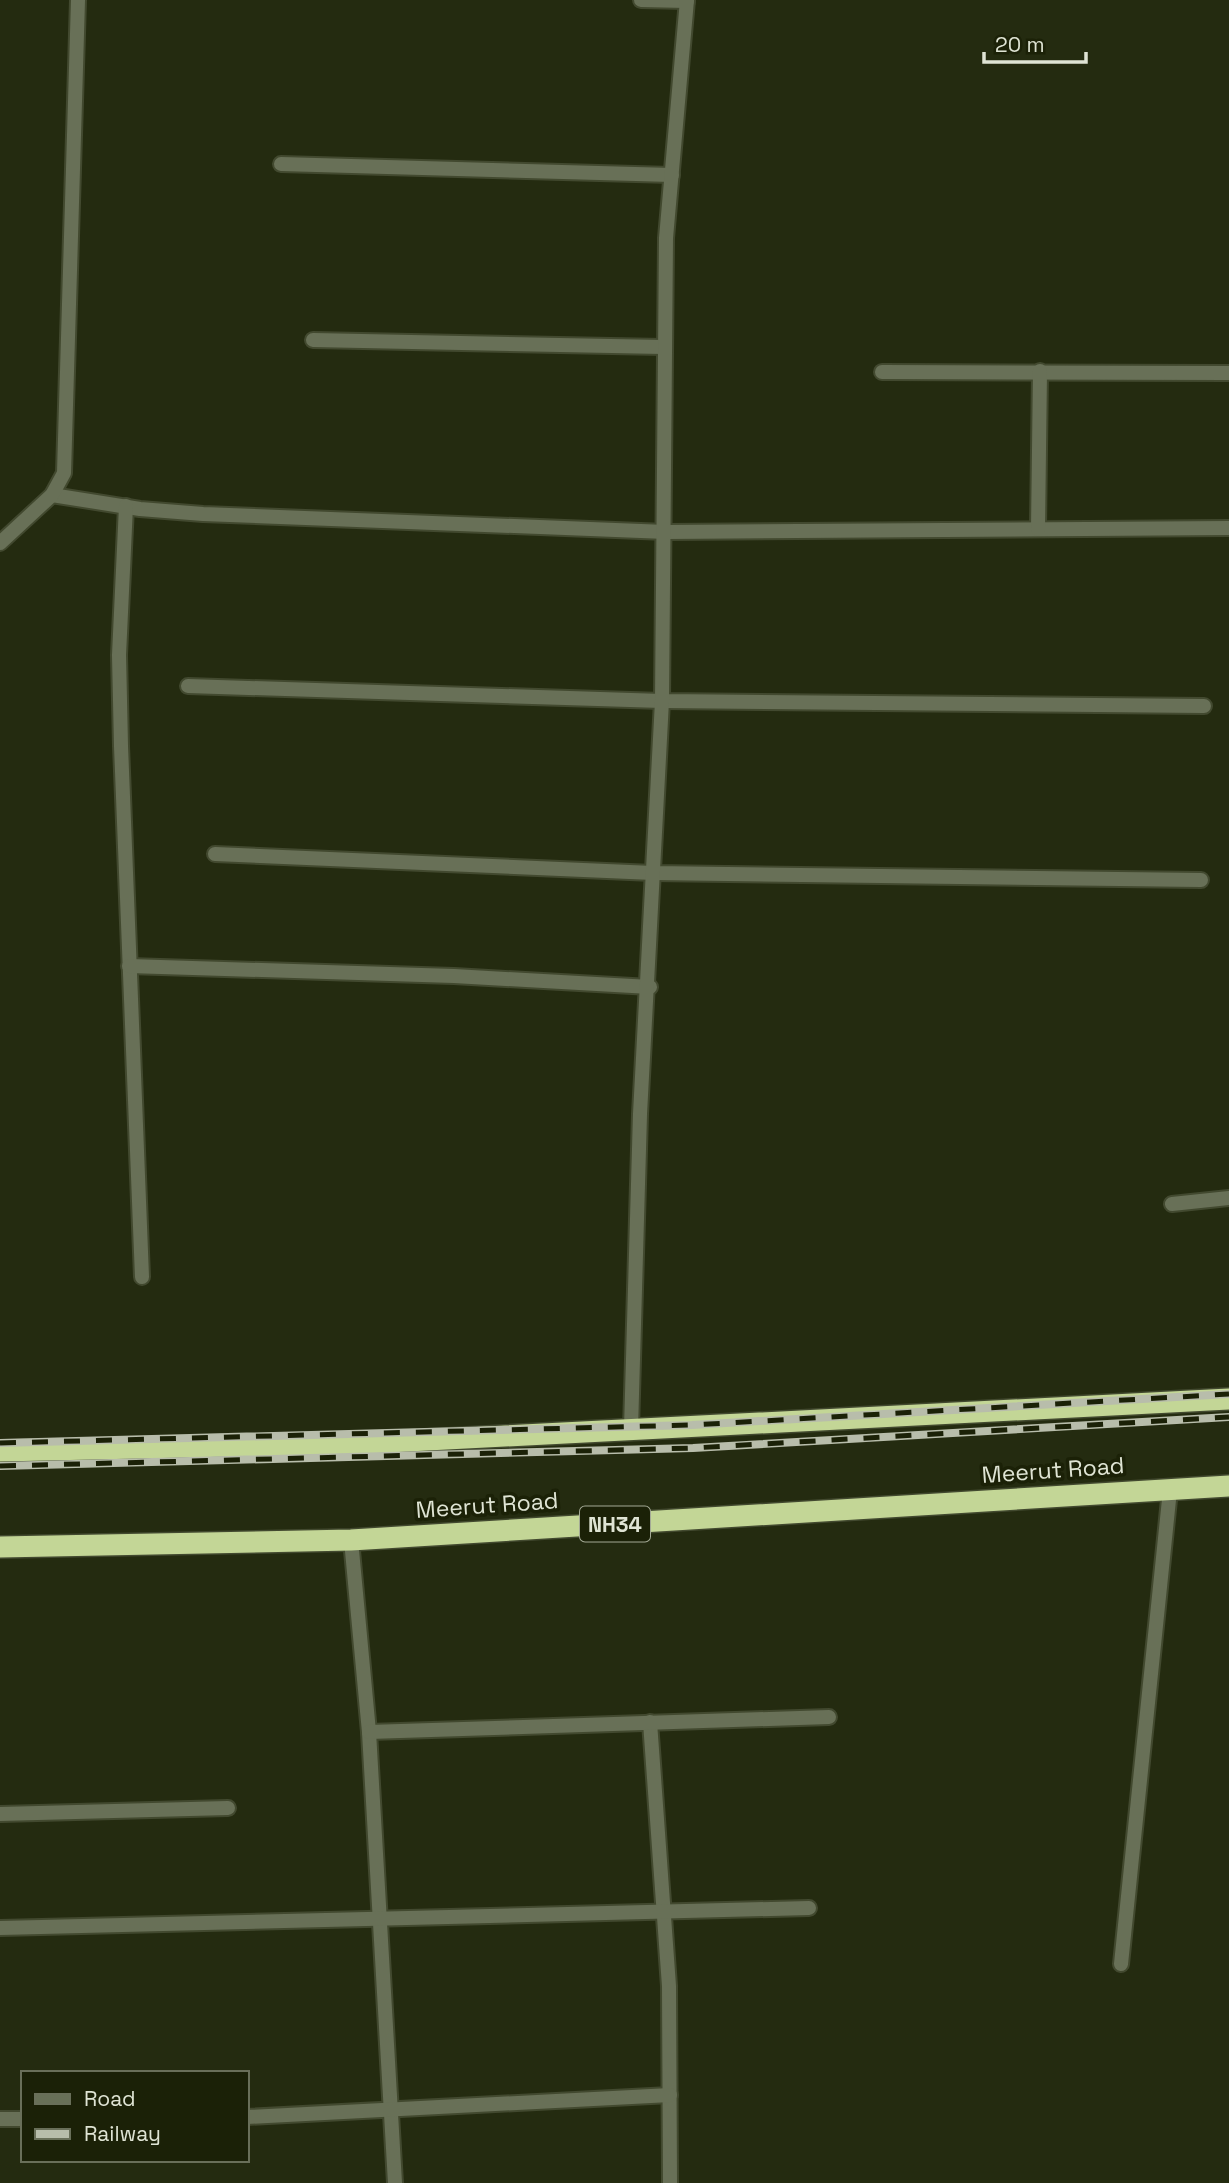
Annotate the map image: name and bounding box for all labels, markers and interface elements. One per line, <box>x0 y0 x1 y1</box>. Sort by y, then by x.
scale bar <box>984 21 1086 65</box>
text: 20 m <box>995 31 1045 58</box>
street label: Meerut Road <box>981 1450 1125 1490</box>
street label: Meerut Road <box>415 1485 559 1525</box>
road number: NH34 <box>580 1506 650 1542</box>
legend <box>21 2071 248 2162</box>
text: Road <box>84 2085 136 2112</box>
text: Railway <box>84 2120 161 2147</box>

